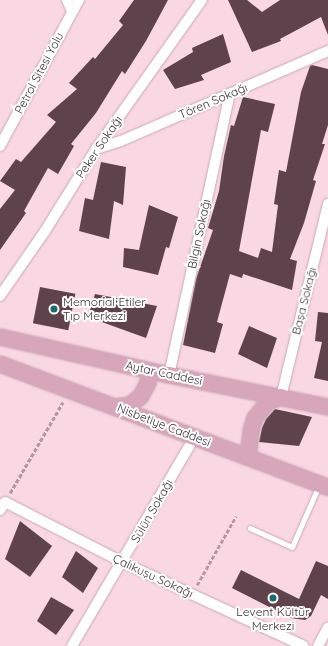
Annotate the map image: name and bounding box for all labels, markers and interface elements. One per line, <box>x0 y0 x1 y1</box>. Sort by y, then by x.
street label: Petrol Sitesi Yolu <box>11 30 67 116</box>
street label: Tören Sokağı <box>176 80 250 122</box>
street label: Peker Sokağı <box>73 113 125 181</box>
street label: Bilgin Sokağı <box>185 198 213 270</box>
street label: Başa Sokağı <box>289 266 319 336</box>
place label: Memorial Etiler Tıp Merkezi <box>63 295 146 323</box>
marker: Memorial Etiler Tıp Merkezi <box>48 303 60 315</box>
street label: Aytar Caddesi <box>124 358 204 388</box>
street label: Nisbetiye Caddesi <box>115 401 213 449</box>
street label: Sülün Sokağı <box>128 477 176 545</box>
street label: Çalıkuşu Sokağı <box>111 551 195 601</box>
marker: Levent Kültür Merkezi <box>268 593 278 603</box>
place label: Levent Kültür Merkezi <box>236 605 310 633</box>

